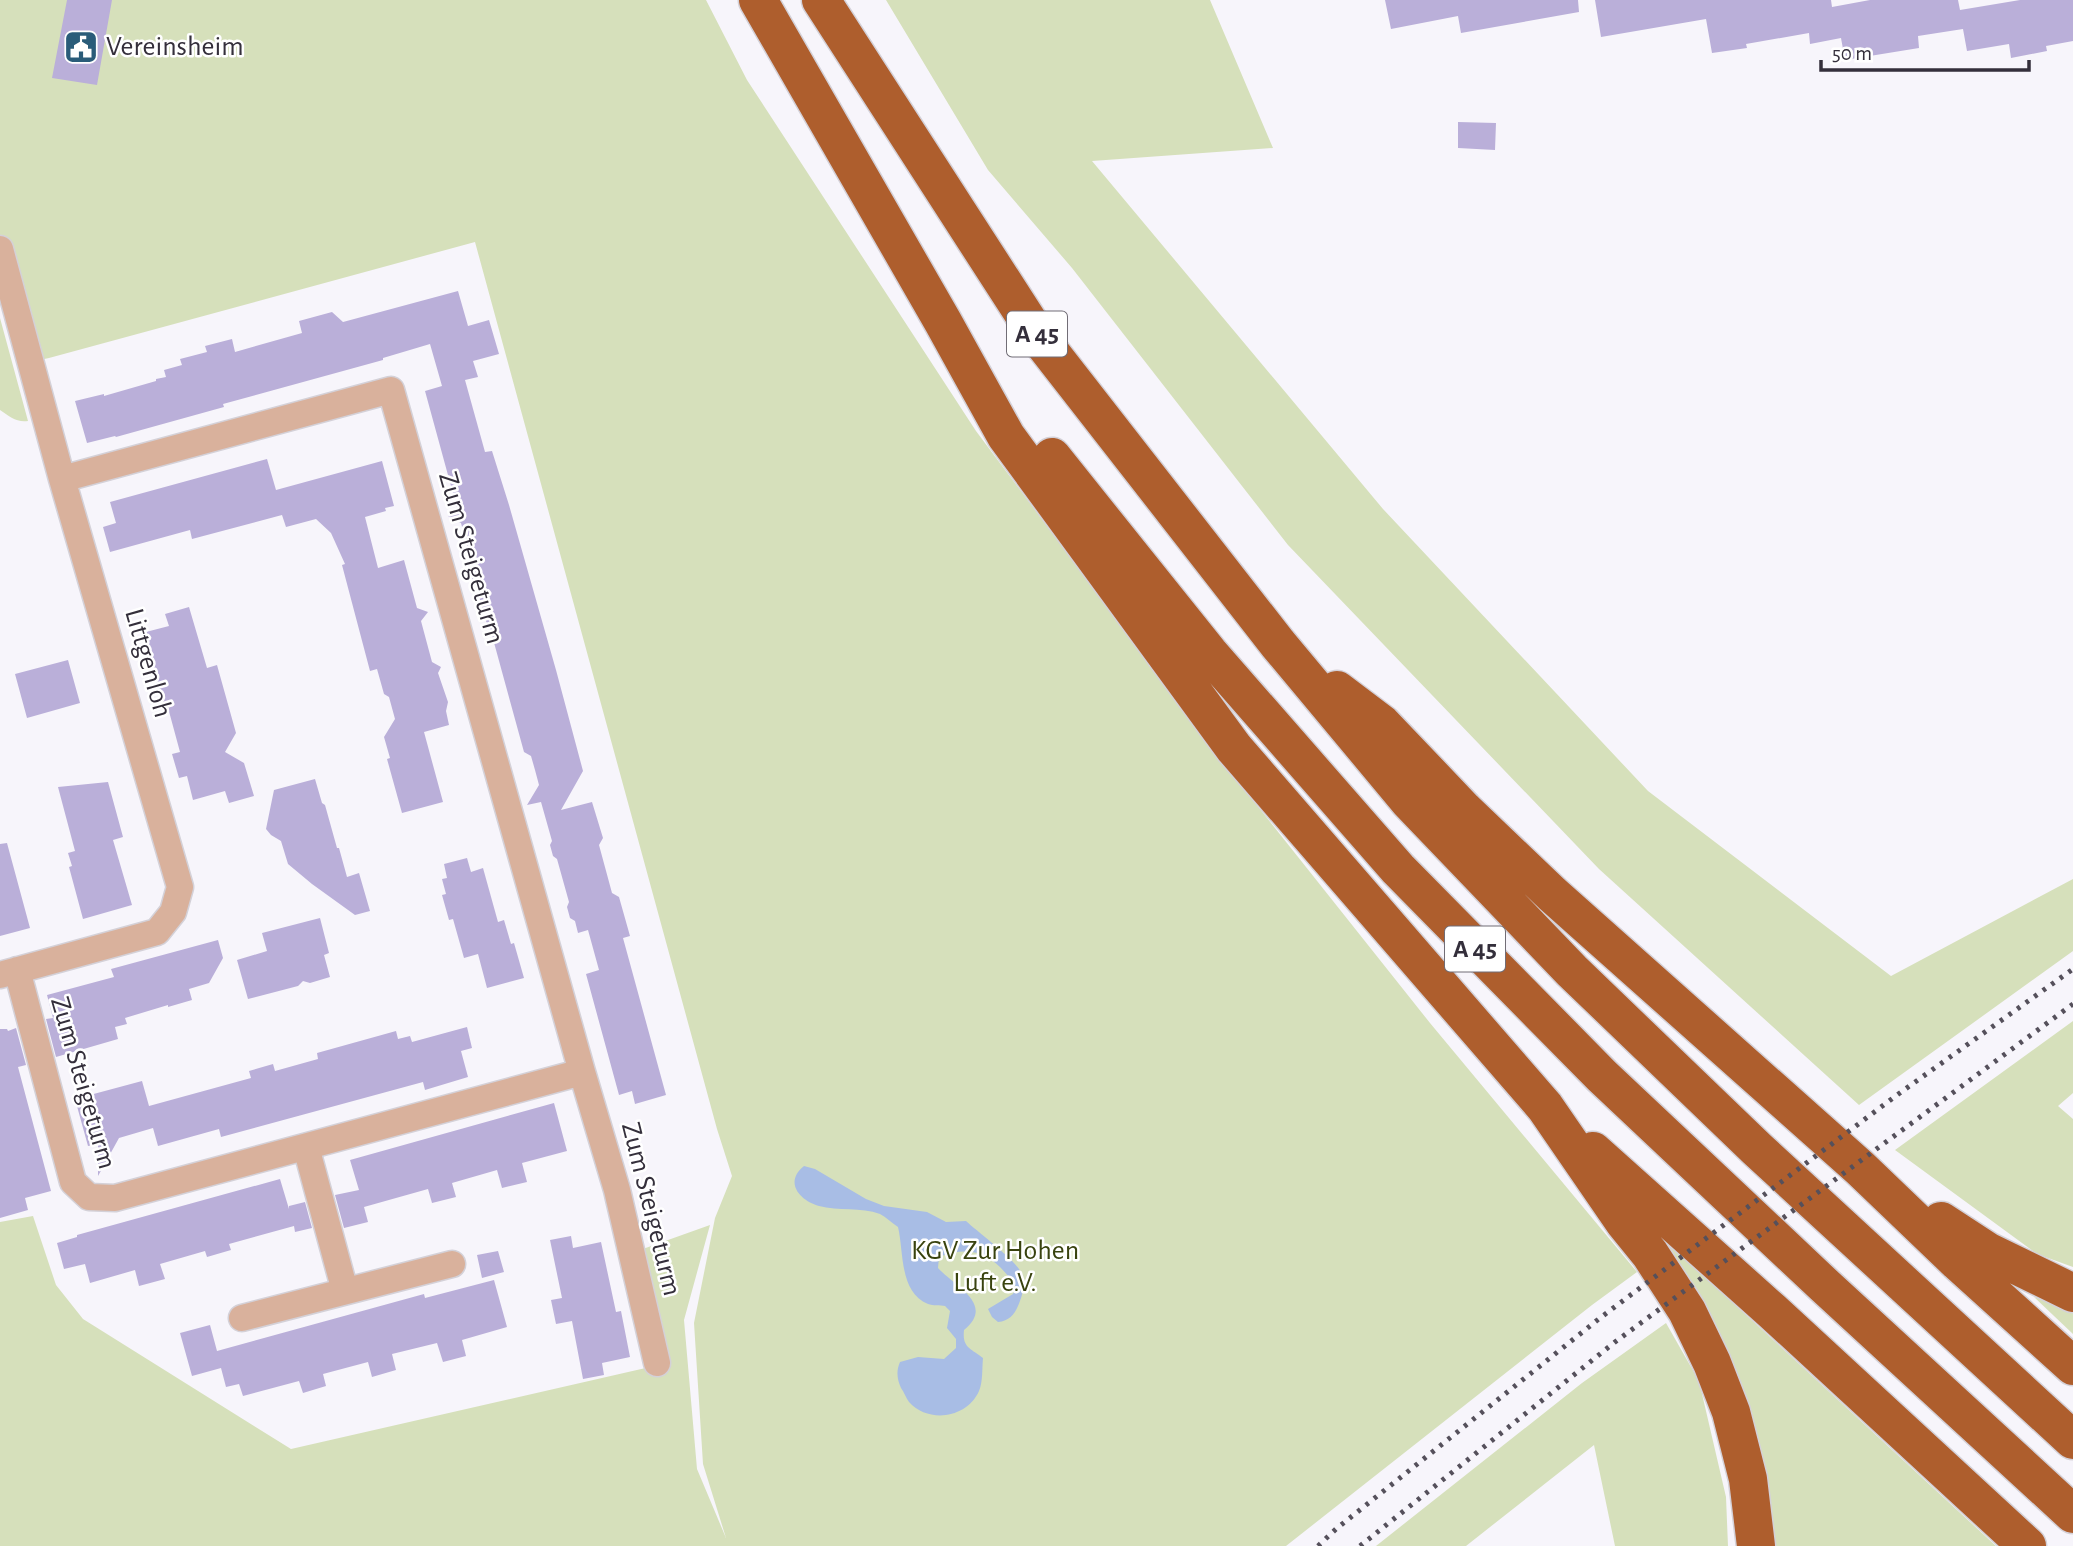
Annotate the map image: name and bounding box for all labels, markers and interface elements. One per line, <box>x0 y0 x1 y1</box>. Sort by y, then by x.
public building icon: Vereinsheim <box>62 28 100 66</box>
scale bar <box>1821 28 2029 72</box>
place label: Vereinsheim <box>106 33 244 61</box>
text: 50 m <box>1832 43 1872 64</box>
road number: A 45 <box>1007 312 1067 356</box>
street label: Zum Steigeturm <box>433 469 509 647</box>
street label: Littgenloh <box>119 605 177 721</box>
road number: A 45 <box>1445 926 1505 972</box>
street label: Zum Steigeturm <box>45 994 121 1172</box>
street label: Zum Steigeturm <box>616 1119 686 1299</box>
park label: KGV Zur Hohen Luft e.V. <box>911 1237 1079 1297</box>

